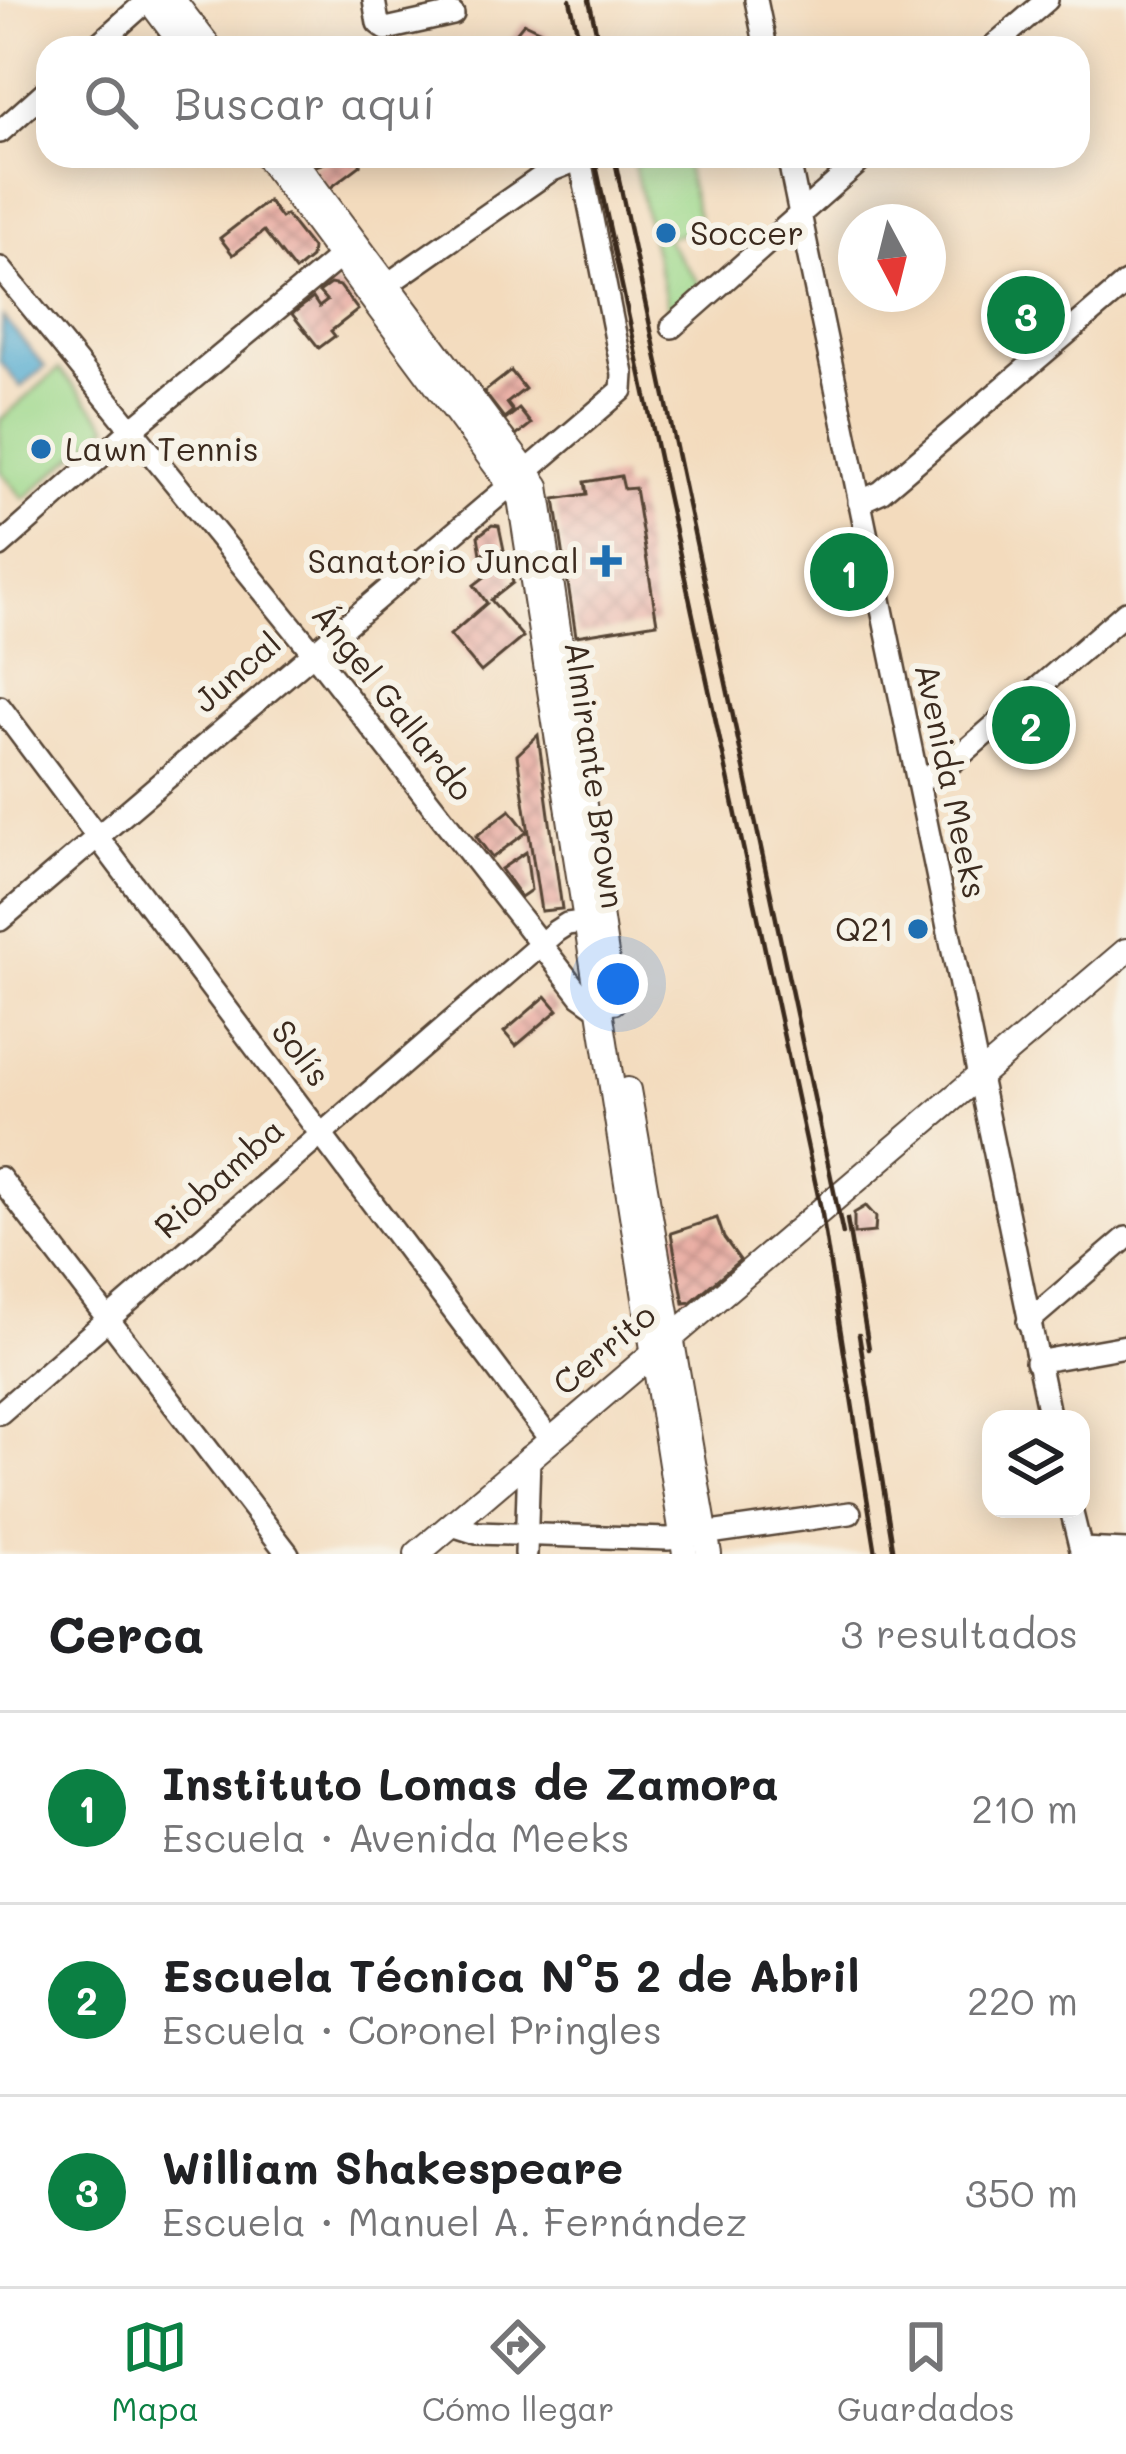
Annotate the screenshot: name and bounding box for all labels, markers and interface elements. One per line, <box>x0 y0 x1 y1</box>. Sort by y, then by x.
search box <box>36 36 1090 168</box>
icon: search <box>78 69 144 135</box>
text: Buscar aquí <box>174 73 436 131</box>
north arrow <box>838 204 946 312</box>
place label: Soccer <box>690 210 804 253</box>
marker: Soccer <box>653 220 679 246</box>
pin: 3 <box>987 270 1065 360</box>
place label: Lawn Tennis <box>65 426 259 469</box>
marker: Lawn Tennis <box>28 436 54 462</box>
pin: 1 <box>810 527 888 617</box>
place label: Sanatorio Juncal <box>307 538 579 581</box>
marker: Sanatorio Juncal <box>590 545 622 577</box>
street label: Ángel Gallardo <box>304 594 485 808</box>
street label: Juncal <box>183 621 289 721</box>
street label: Almirante Brown <box>556 639 636 911</box>
street label: Avenida Meeks <box>907 660 998 902</box>
pin: 2 <box>992 680 1070 770</box>
place label: Q21 <box>835 906 894 949</box>
marker: Q21 <box>905 916 931 942</box>
your location <box>588 954 648 1014</box>
street label: Solís <box>263 1010 341 1094</box>
street label: Riobamba <box>144 1107 292 1246</box>
street label: Cerrito <box>543 1292 663 1403</box>
map controls <box>982 1410 1090 1518</box>
button: layers <box>982 1410 1090 1518</box>
text: Cerca <box>48 1599 205 1666</box>
text: 3 resultados <box>841 1607 1078 1658</box>
text: Instituto Lomas de Zamora <box>162 1753 779 1811</box>
text: 1 <box>78 1782 96 1833</box>
text: 210 m <box>971 1782 1078 1833</box>
text: Escuela · Avenida Meeks <box>162 1811 630 1862</box>
text: Escuela Técnica N°5 2 de Abril <box>162 1945 860 2003</box>
text: 2 <box>76 1974 98 2025</box>
text: 220 m <box>967 1974 1078 2025</box>
text: Escuela · Coronel Pringles <box>162 2003 662 2054</box>
text: William Shakespeare <box>162 2137 623 2195</box>
text: 3 <box>75 2166 99 2217</box>
text: 350 m <box>965 2166 1078 2217</box>
text: Escuela · Manuel A. Fernández <box>162 2195 747 2246</box>
tab: Mapa <box>111 2314 199 2429</box>
tab: Cómo llegar <box>422 2314 614 2429</box>
tab: Guardados <box>837 2314 1015 2429</box>

